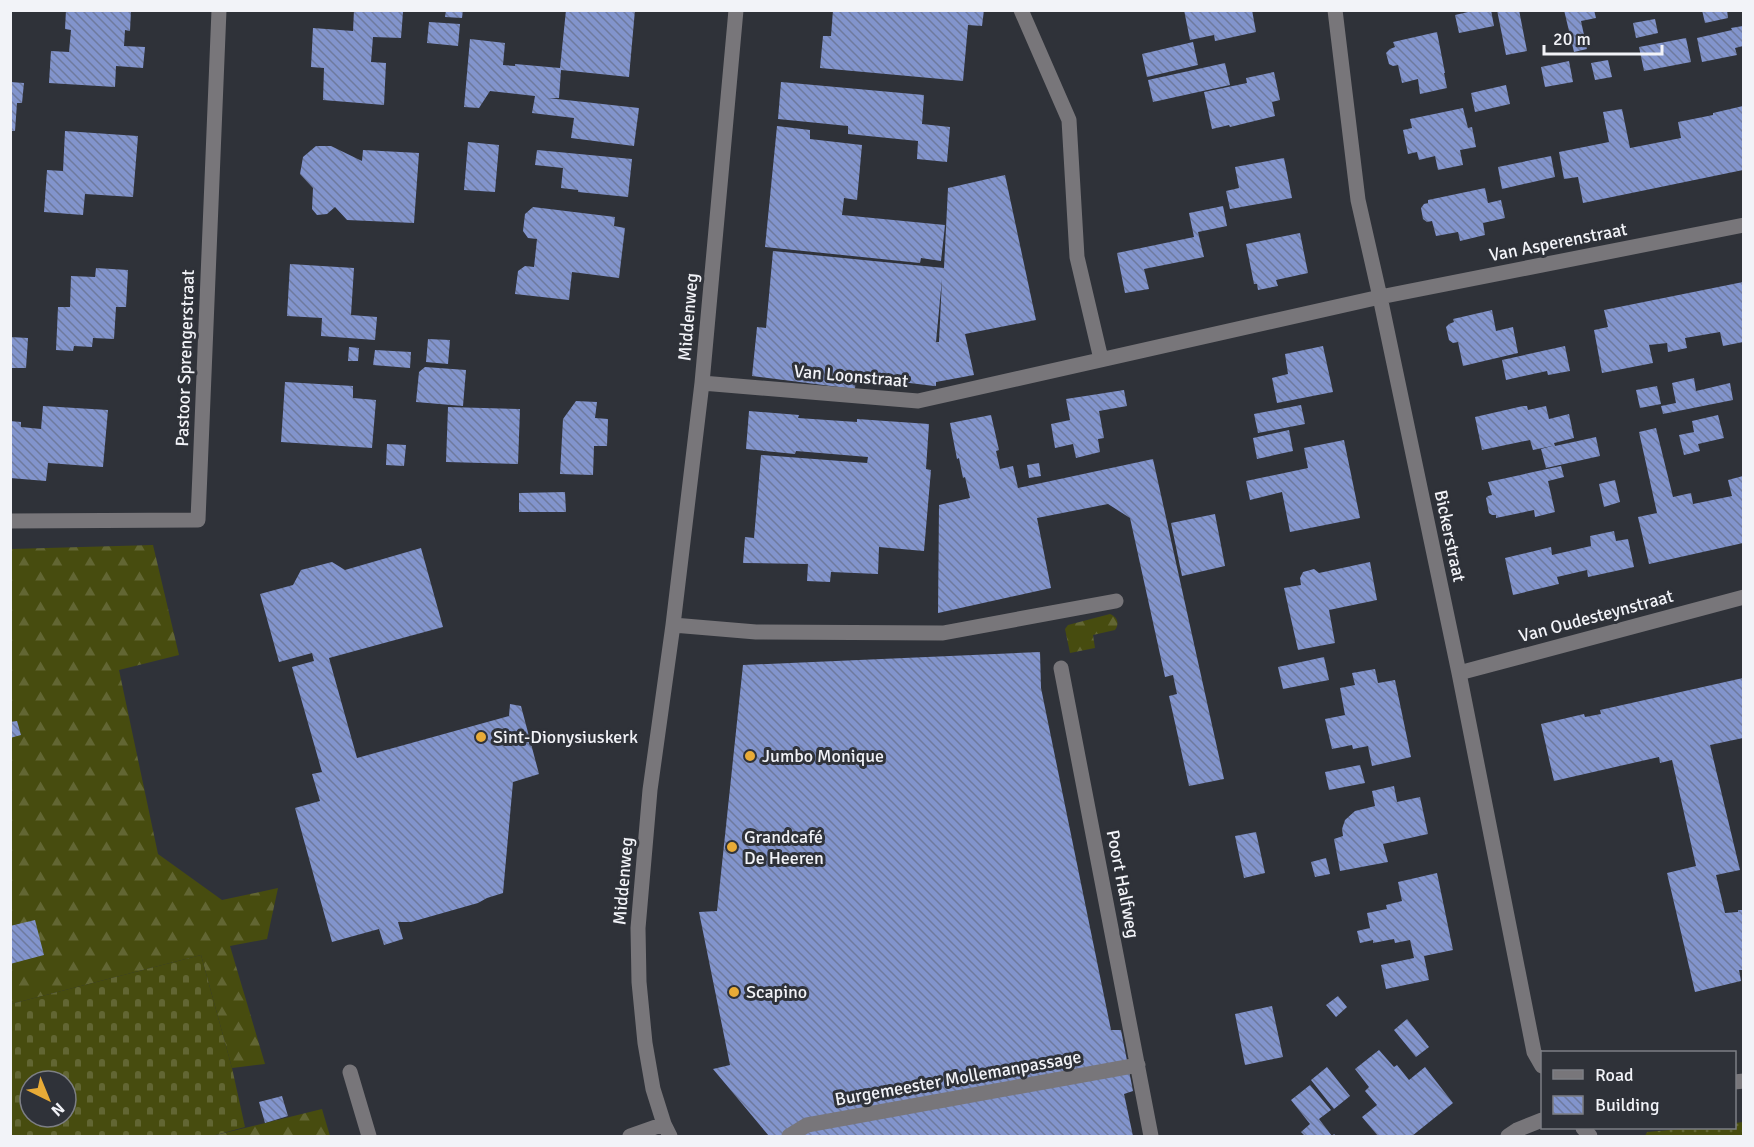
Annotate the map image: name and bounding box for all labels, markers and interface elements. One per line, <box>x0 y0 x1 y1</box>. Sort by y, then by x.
scale bar <box>1544 18 1662 56</box>
text: 20 m <box>1553 28 1591 50</box>
street label: Van Asperenstraat <box>1487 218 1629 266</box>
street label: Pastoor Sprengerstraat <box>171 269 199 447</box>
street label: Middenweg <box>673 272 703 362</box>
street label: Van Loonstraat <box>793 360 909 392</box>
street label: Bickerstraat <box>1430 488 1470 584</box>
street label: Van Oudesteynstraat <box>1516 585 1676 647</box>
place label: Sint-Dionysiuskerk <box>493 726 638 748</box>
marker: Sint-Dionysiuskerk <box>474 730 488 744</box>
place label: Jumbo Monique <box>762 745 884 767</box>
marker: Jumbo Monique <box>743 749 757 763</box>
place label: Grandcafé De Heeren <box>744 826 824 869</box>
street label: Poort Halfweg <box>1102 828 1144 940</box>
street label: Middenweg <box>608 836 638 926</box>
marker: Grandcafé De Heeren <box>725 840 739 854</box>
place label: Scapino <box>746 981 807 1003</box>
marker: Scapino <box>727 985 741 999</box>
street label: Burgemeester Mollemanpassage <box>833 1045 1083 1111</box>
legend <box>1541 1051 1736 1129</box>
text: Road <box>1595 1064 1634 1086</box>
north arrow <box>18 1069 78 1129</box>
text: Building <box>1595 1094 1659 1116</box>
text: N <box>47 1098 68 1120</box>

